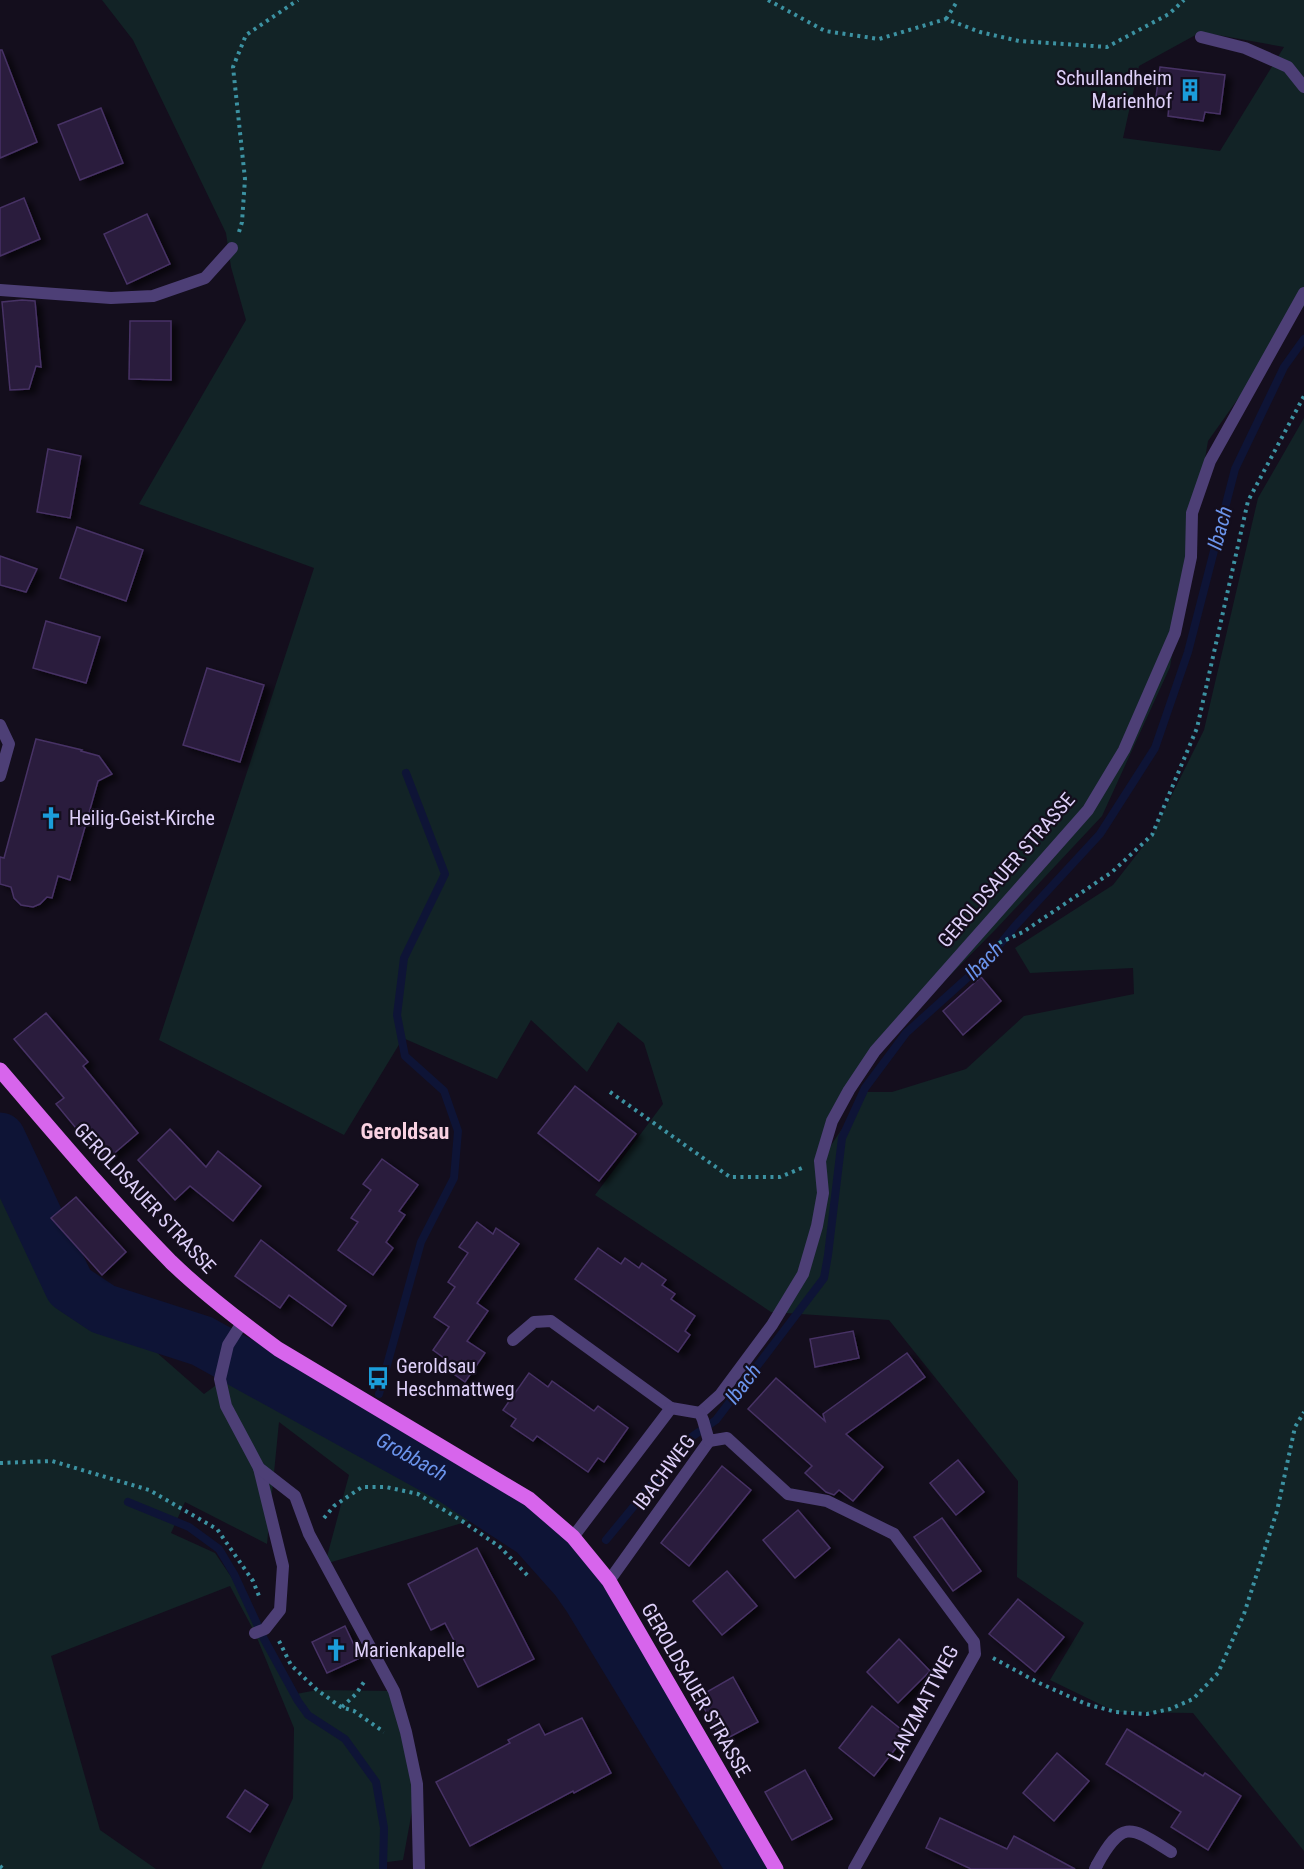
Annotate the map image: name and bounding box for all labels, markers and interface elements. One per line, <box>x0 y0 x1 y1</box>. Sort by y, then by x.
place label: Schullandheim Marienhof <box>1056 66 1173 113</box>
building icon: Schullandheim Marienhof <box>1177 77 1203 103</box>
water label: Ibach <box>1203 504 1237 552</box>
street label: GEROLDSAUER STRASSE <box>932 788 1080 952</box>
church icon: Heilig-Geist-Kirche <box>38 805 64 831</box>
place label: Heilig-Geist-Kirche <box>69 806 215 830</box>
water label: Ibach <box>960 937 1008 985</box>
street label: GEROLDSAUER STRASSE <box>69 1118 221 1278</box>
district label: Geroldsau <box>361 1119 449 1144</box>
place label: Geroldsau Heschmattweg <box>396 1354 515 1401</box>
water label: Ibach <box>720 1359 766 1409</box>
bus stop icon: Geroldsau Heschmattweg <box>365 1365 391 1391</box>
water label: Grobbach <box>372 1428 451 1486</box>
street label: IBACHWEG <box>628 1430 700 1514</box>
street label: GEROLDSAUER STRASSE <box>636 1599 756 1781</box>
church icon: Marienkapelle <box>323 1637 349 1663</box>
place label: Marienkapelle <box>354 1638 465 1662</box>
street label: LANZMATTWEG <box>882 1641 964 1765</box>

